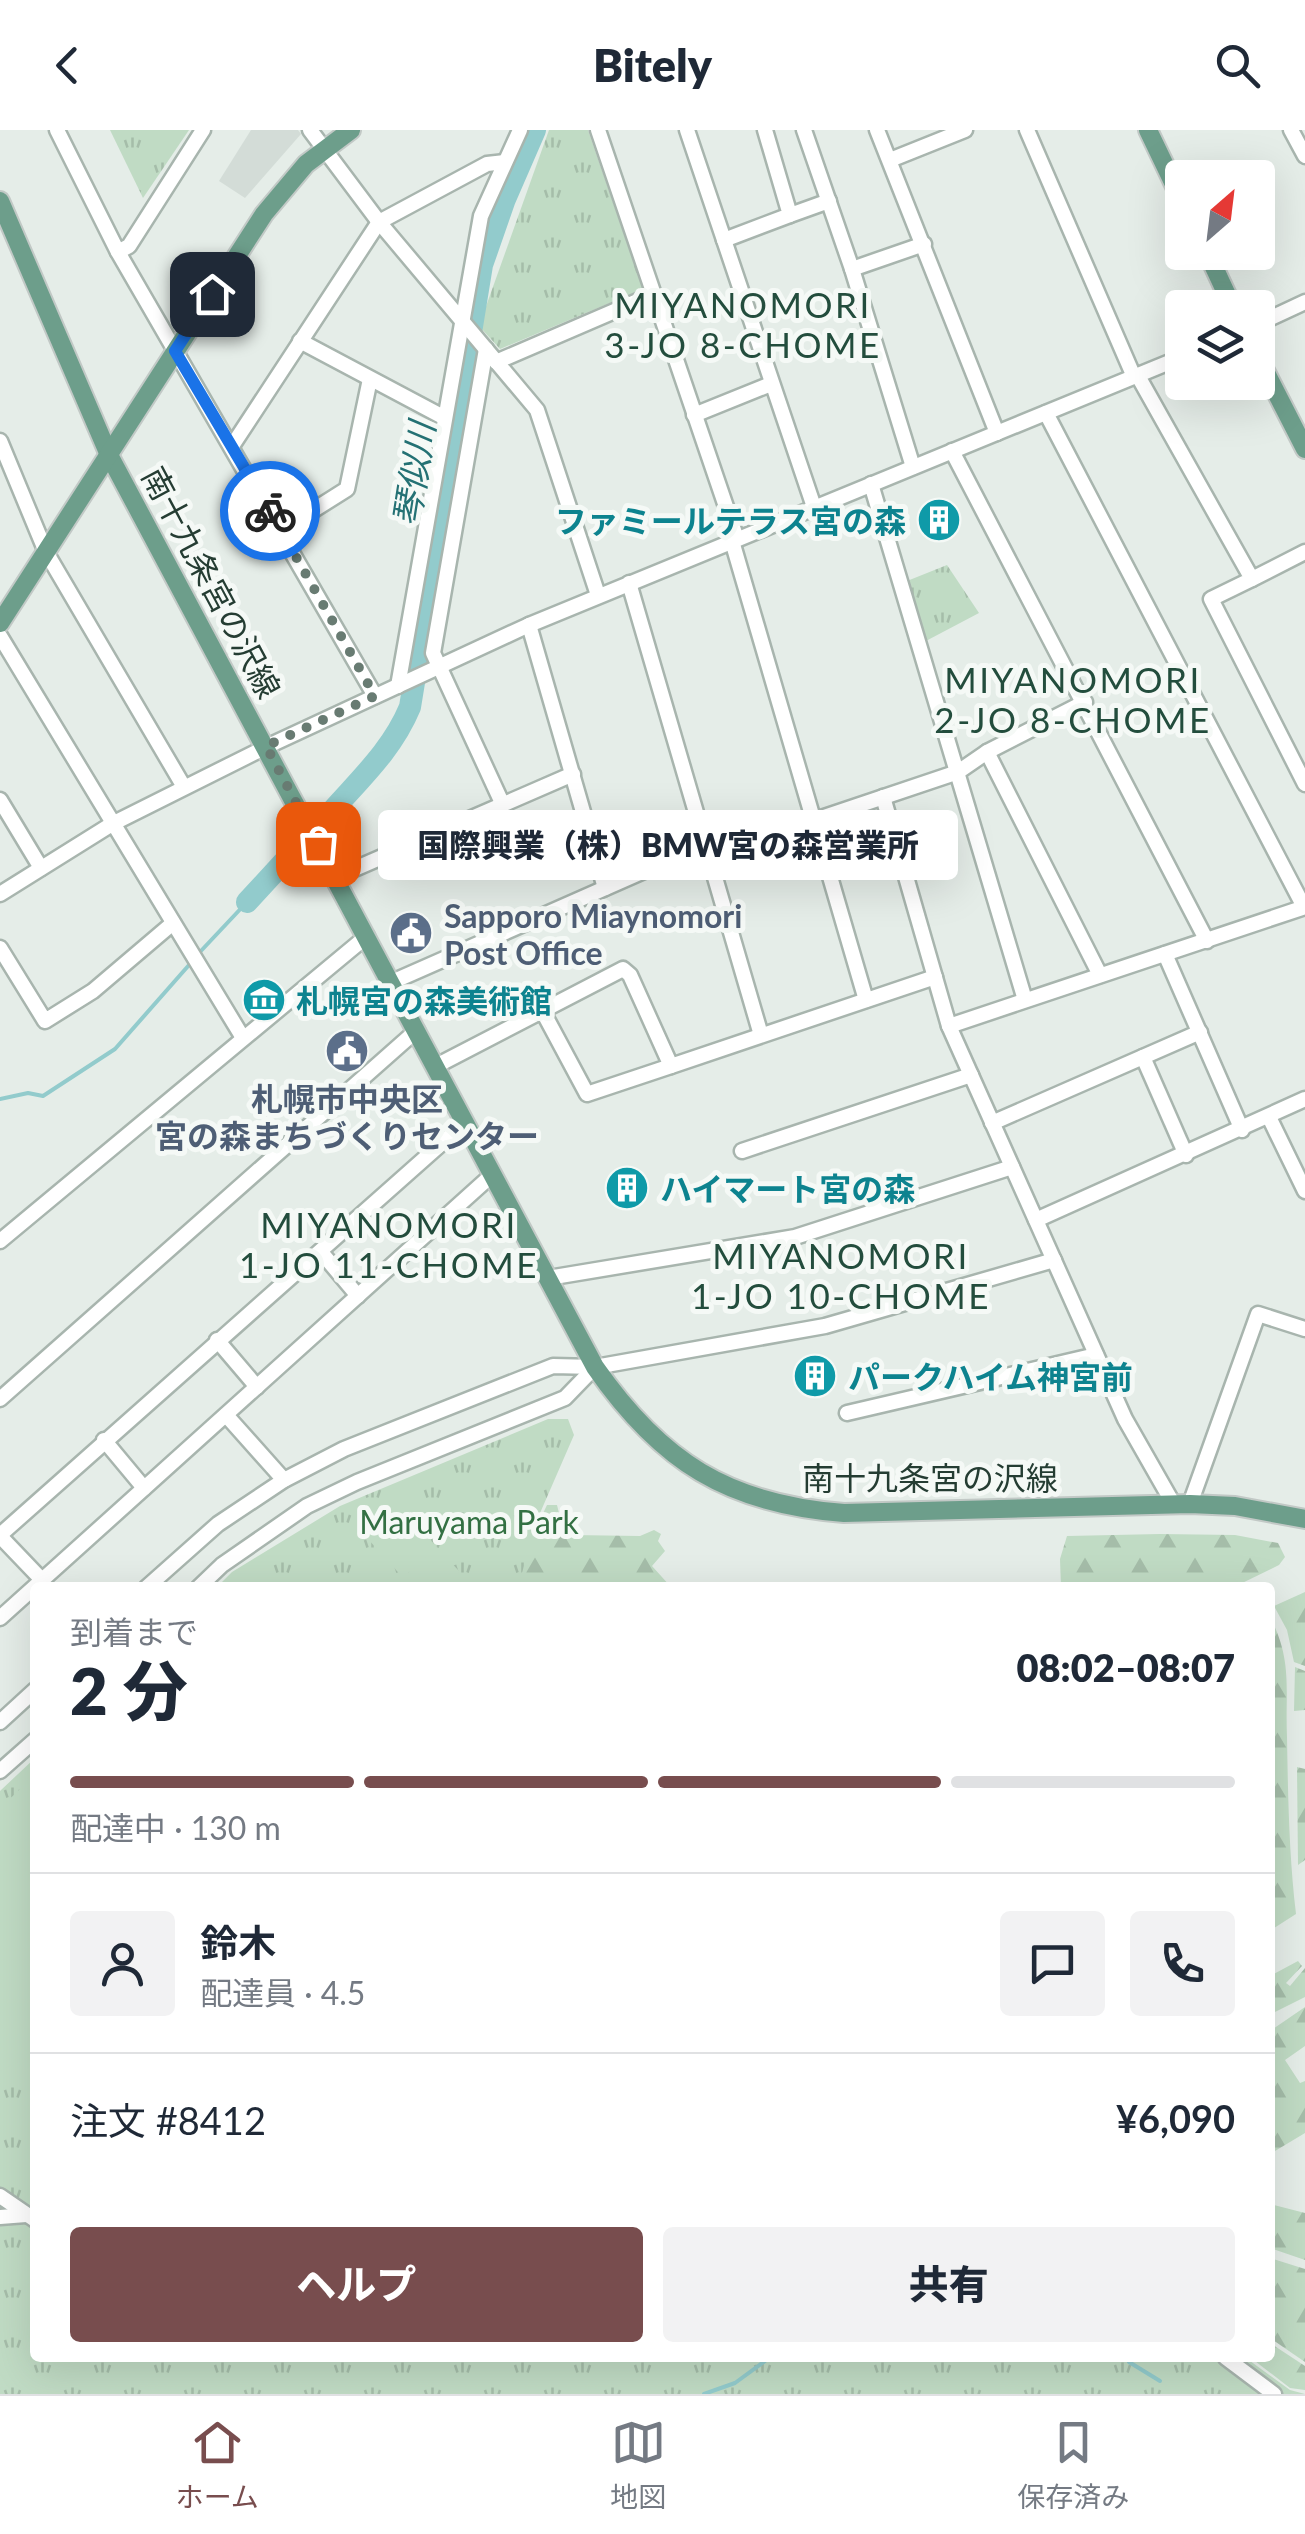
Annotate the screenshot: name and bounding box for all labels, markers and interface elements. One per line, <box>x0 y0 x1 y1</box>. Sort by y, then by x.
icon: back <box>40 38 95 93</box>
text: Bitely <box>593 38 712 92</box>
icon: search <box>1210 38 1265 93</box>
north arrow <box>1165 160 1275 270</box>
map controls <box>1165 160 1275 400</box>
pin <box>170 252 255 337</box>
icon: home <box>185 267 240 322</box>
district label: MIYANOMORI 3-JO 8-CHOME <box>604 283 882 365</box>
button: layers <box>1165 290 1275 400</box>
water label: 琴似川 <box>384 415 443 529</box>
street label: 南十九条宮の沢線 <box>135 460 289 704</box>
courier <box>220 461 320 561</box>
icon: bike <box>243 484 298 539</box>
building icon: ファミールテラス宮の森 <box>916 497 962 543</box>
place label: ファミールテラス宮の森 <box>555 501 906 540</box>
district label: MIYANOMORI 2-JO 8-CHOME <box>934 658 1212 740</box>
pin <box>276 802 361 887</box>
callout: 国際興業（株）BMW宮の森営業所 <box>378 809 958 879</box>
icon: bag <box>291 817 346 872</box>
text: 国際興業（株）BMW宮の森営業所 <box>417 825 919 864</box>
place label: Sapporo Miaynomori Post Office <box>444 896 742 972</box>
public building icon: Sapporo Miaynomori Post Office <box>388 910 434 956</box>
museum icon: 札幌宮の森美術館 <box>241 977 287 1023</box>
place label: 札幌宮の森美術館 <box>296 981 552 1020</box>
public building icon: 札幌市中央区 宮の森まちづくりセンター <box>324 1028 370 1074</box>
place label: 札幌市中央区 宮の森まちづくりセンター <box>155 1079 539 1155</box>
building icon: ハイマート宮の森 <box>604 1165 650 1211</box>
place label: ハイマート宮の森 <box>660 1169 915 1208</box>
district label: MIYANOMORI 1-JO 11-CHOME <box>239 1203 539 1285</box>
district label: MIYANOMORI 1-JO 10-CHOME <box>691 1234 991 1316</box>
building icon: パークハイム神宮前 <box>792 1353 838 1399</box>
place label: パークハイム神宮前 <box>848 1357 1133 1396</box>
street label: 南十九条宮の沢線 <box>802 1458 1058 1497</box>
park label: Maruyama Park <box>359 1502 580 1541</box>
text: 到着まで <box>70 1612 198 1651</box>
text: 08:02–08:07 <box>1016 1644 1235 1690</box>
text: 2 分 <box>70 1651 188 1729</box>
text: 配達中 · 130 m <box>70 1808 281 1847</box>
button: person <box>70 1911 175 2016</box>
button: chat <box>1000 1911 1105 2016</box>
button: phone <box>1130 1911 1235 2016</box>
text: 鈴木 <box>200 1919 276 1965</box>
text: 配達員 · 4.5 <box>200 1973 365 2012</box>
text: ¥6,090 <box>1116 2095 1235 2141</box>
text: 注文 #8412 <box>70 2097 266 2143</box>
button: ヘルプ <box>70 2227 643 2342</box>
button: 共有 <box>663 2227 1235 2342</box>
tab: ホーム <box>176 2415 259 2515</box>
tab: 地図 <box>610 2415 666 2515</box>
tab: 保存済み <box>1017 2415 1129 2515</box>

